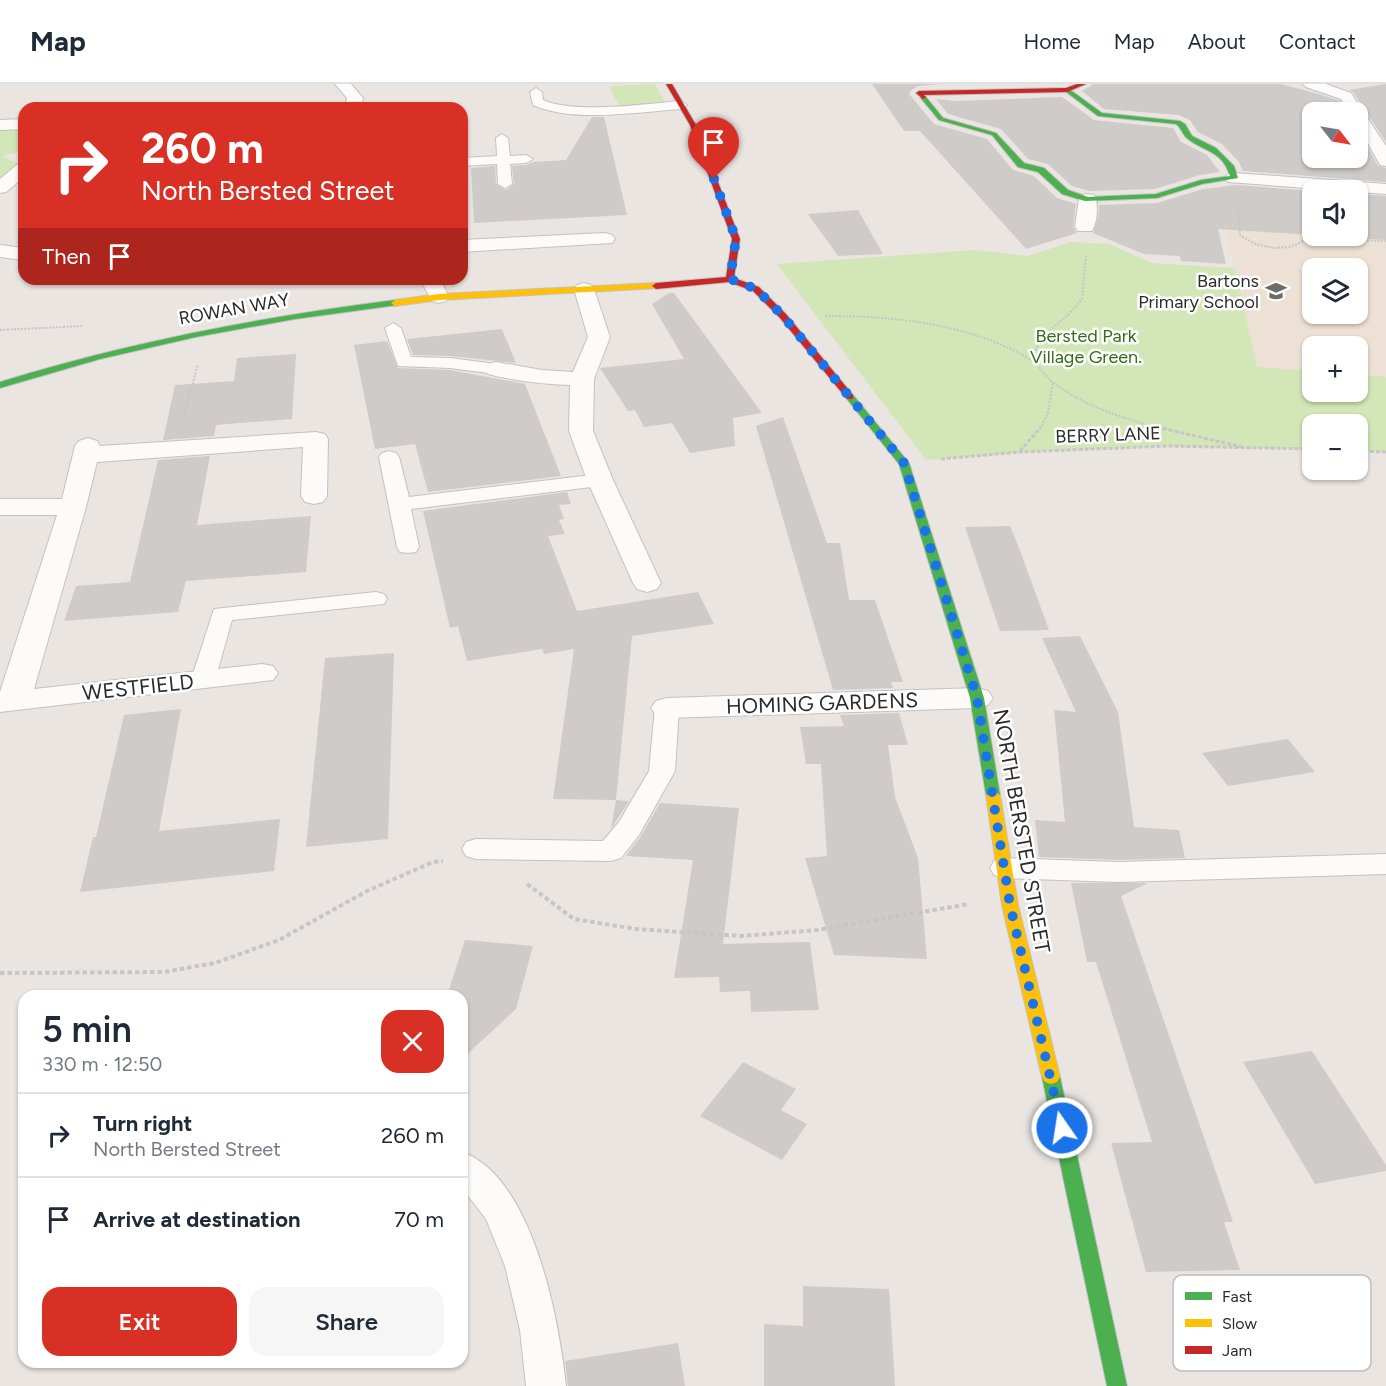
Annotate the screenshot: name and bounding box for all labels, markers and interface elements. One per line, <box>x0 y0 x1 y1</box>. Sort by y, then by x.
text: Map <box>30 24 86 58</box>
text: Home <box>1024 29 1081 54</box>
text: Map <box>1114 29 1155 54</box>
text: About <box>1188 29 1246 54</box>
text: Contact <box>1279 29 1356 54</box>
north arrow <box>1302 102 1368 168</box>
map controls <box>1302 102 1368 480</box>
pin <box>688 117 739 179</box>
text: 260 m <box>141 123 264 174</box>
icon: right <box>42 126 120 204</box>
icon: arrive <box>697 126 730 159</box>
text: North Bersted Street <box>141 174 395 207</box>
button: sound <box>1302 180 1368 246</box>
icon: arrive <box>103 240 136 273</box>
text: Then <box>42 243 91 270</box>
button: layers <box>1302 258 1368 324</box>
place label: Bartons Primary School <box>1138 270 1259 313</box>
school or university icon: Bartons Primary School <box>1264 279 1288 303</box>
street label: ROWAN WAY <box>177 288 291 330</box>
park label: Bersted Park Village Green. <box>1030 325 1142 368</box>
button: + <box>1302 336 1368 402</box>
button: − <box>1302 414 1368 480</box>
street label: BERRY LANE <box>1055 422 1161 448</box>
street label: WESTFIELD <box>81 669 195 705</box>
street label: HOMING GARDENS <box>726 687 918 719</box>
street label: NORTH BERSTED STREET <box>988 707 1056 955</box>
text: 5 min <box>42 1008 132 1051</box>
button: close <box>381 1010 444 1073</box>
text: 330 m · 12:50 <box>42 1052 162 1076</box>
position arrow <box>1030 1096 1094 1160</box>
text: Turn right <box>93 1110 192 1137</box>
icon: right <box>42 1119 75 1152</box>
text: 260 m <box>381 1122 444 1149</box>
text: North Bersted Street <box>93 1137 281 1161</box>
icon: arrive <box>42 1203 75 1236</box>
text: Arrive at destination <box>93 1206 301 1233</box>
text: 70 m <box>394 1206 444 1233</box>
legend <box>1173 1275 1371 1371</box>
button: Exit <box>42 1287 237 1356</box>
button: Share <box>249 1287 444 1356</box>
text: Fast <box>1222 1287 1252 1306</box>
text: Slow <box>1222 1314 1257 1333</box>
text: Jam <box>1222 1341 1252 1360</box>

